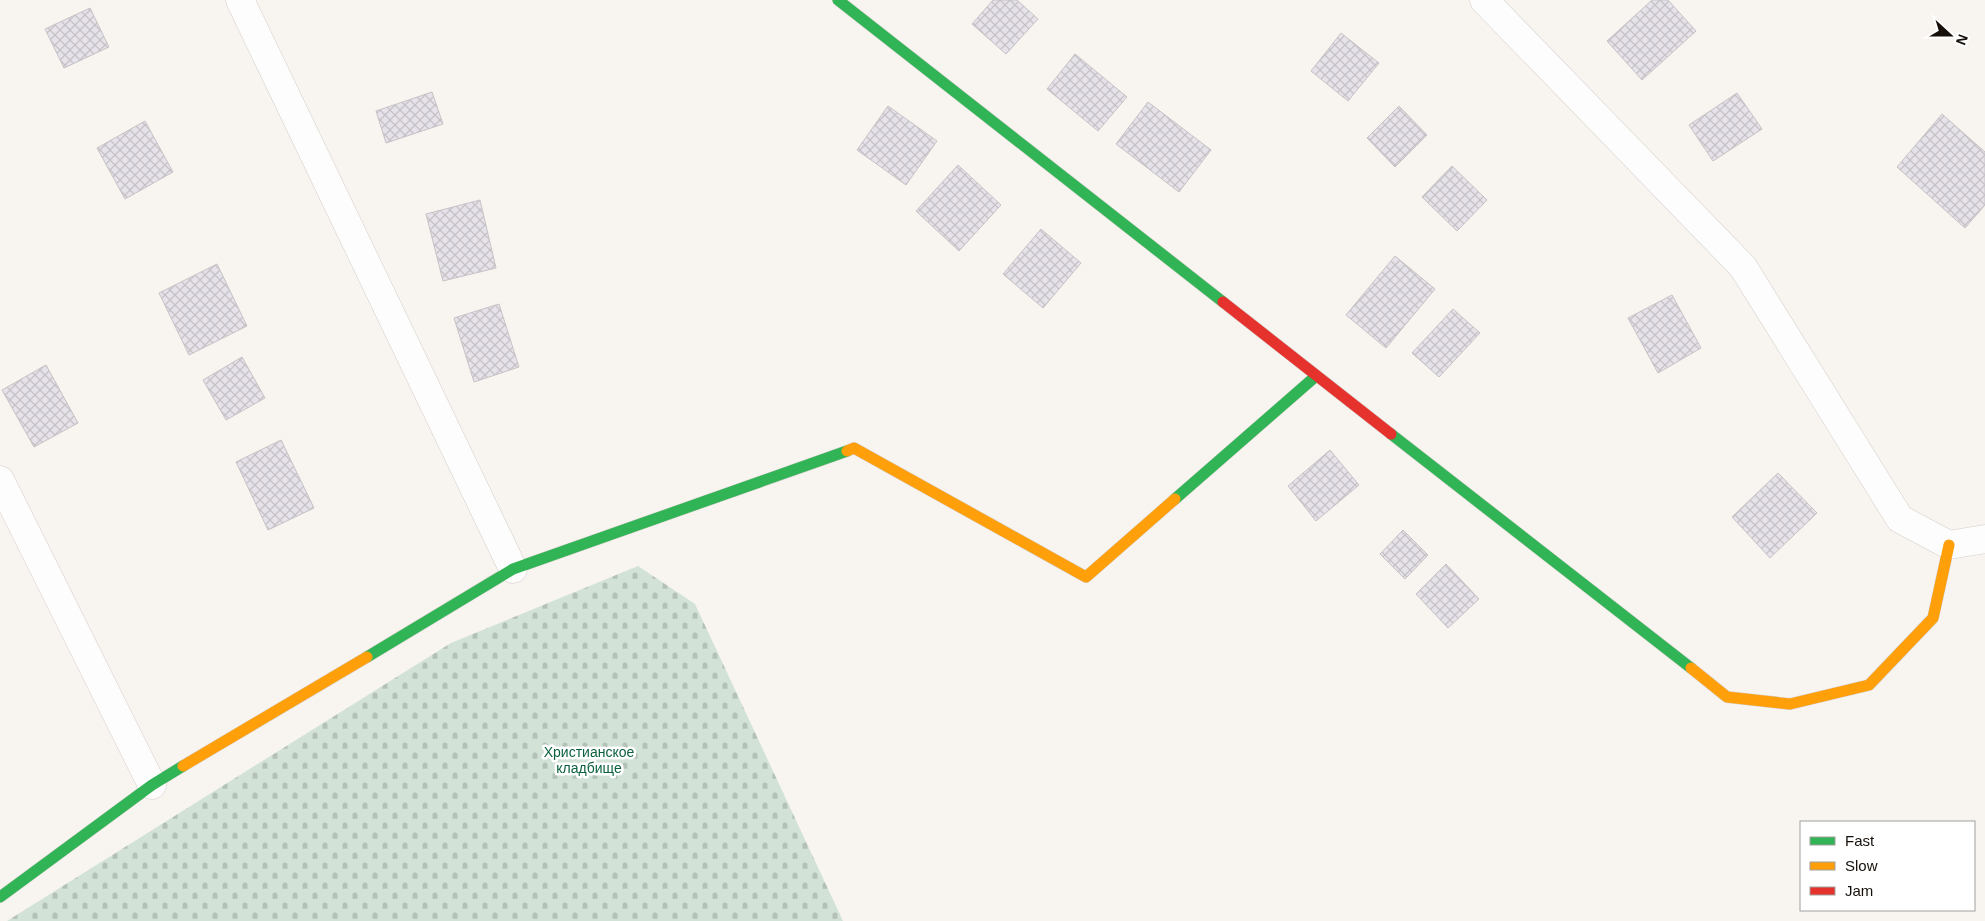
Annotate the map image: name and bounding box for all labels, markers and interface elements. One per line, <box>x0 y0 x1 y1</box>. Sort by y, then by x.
north arrow <box>1925 10 1975 60</box>
text: N <box>1953 32 1971 47</box>
park label: Христианское кладбище <box>544 744 634 776</box>
legend <box>1800 821 1975 911</box>
text: Fast <box>1845 832 1875 849</box>
text: Slow <box>1845 857 1878 874</box>
text: Jam <box>1845 882 1873 899</box>

